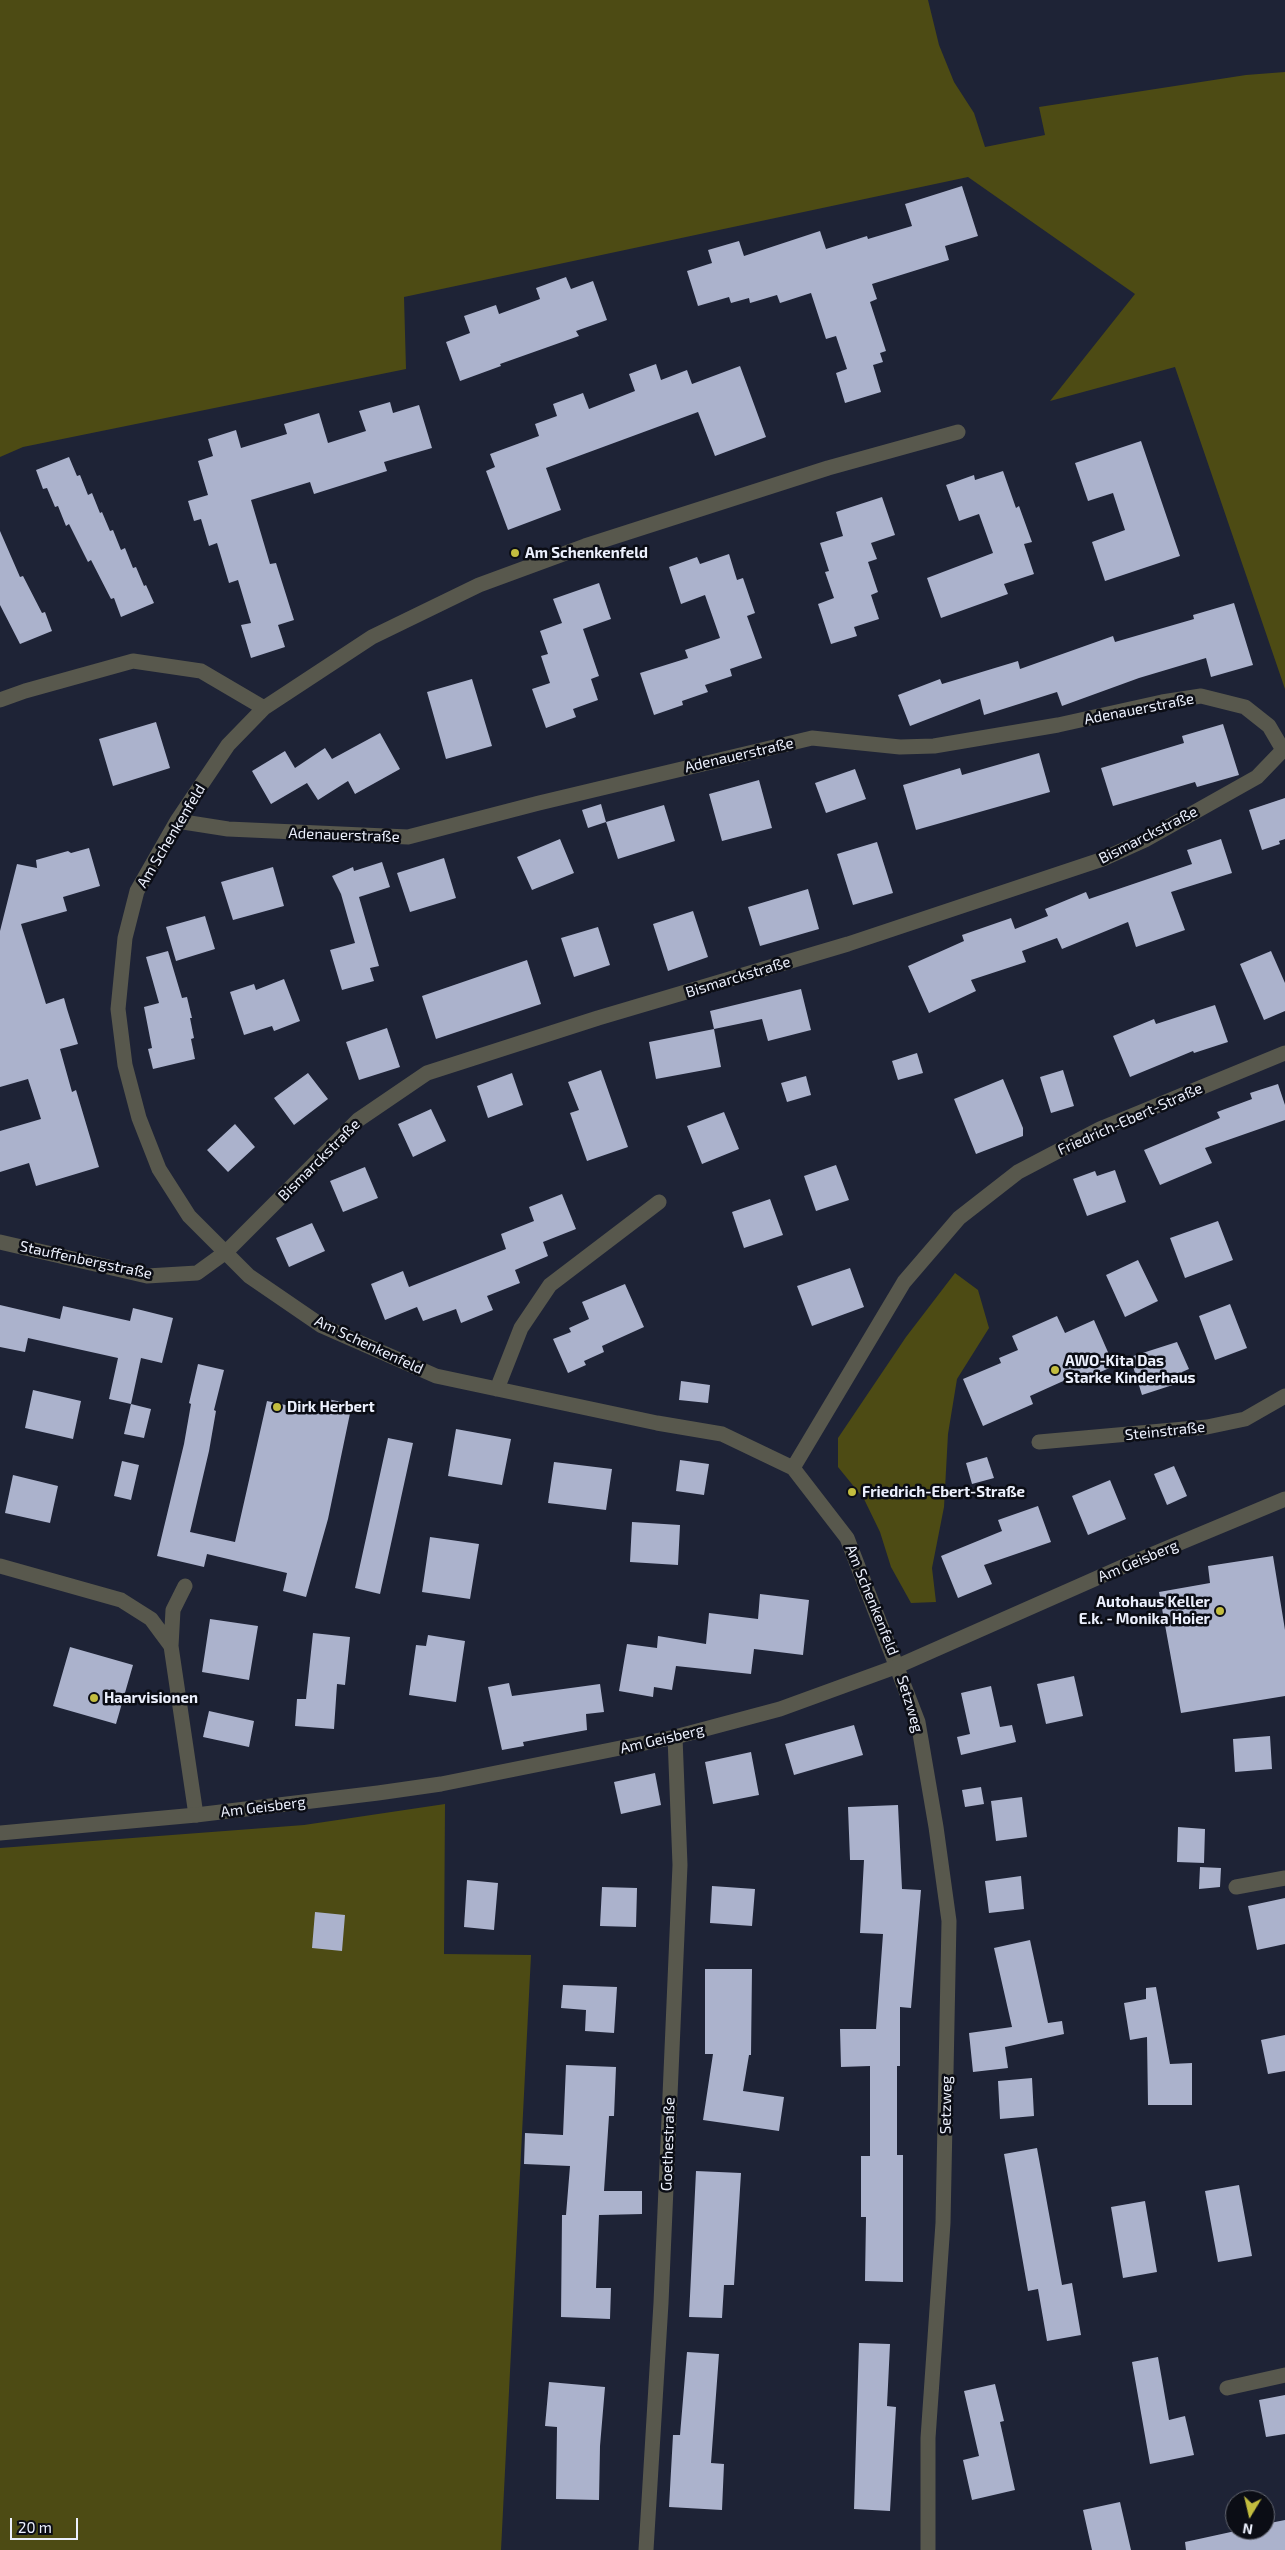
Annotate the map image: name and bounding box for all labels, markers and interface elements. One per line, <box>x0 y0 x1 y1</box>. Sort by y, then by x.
place label: Am Schenkenfeld <box>525 544 648 562</box>
marker: Am Schenkenfeld <box>509 547 521 559</box>
street label: Adenauerstraße <box>1083 690 1195 728</box>
street label: Adenauerstraße <box>683 734 795 776</box>
street label: Am Schenkenfeld <box>133 781 209 891</box>
street label: Bismarckstraße <box>1096 802 1200 868</box>
street label: Adenauerstraße <box>288 824 400 846</box>
street label: Bismarckstraße <box>683 953 793 1001</box>
street label: Friedrich-Ebert-Straße <box>1055 1079 1205 1159</box>
street label: Bismarckstraße <box>274 1115 364 1205</box>
street label: Stauffenbergstraße <box>18 1237 154 1283</box>
street label: Am Schenkenfeld <box>312 1312 426 1378</box>
place label: AWO-Kita Das Starke Kinderhaus <box>1065 1352 1196 1387</box>
marker: AWO-Kita Das Starke Kinderhaus <box>1049 1364 1061 1376</box>
place label: Dirk Herbert <box>287 1398 375 1416</box>
marker: Dirk Herbert <box>271 1401 283 1413</box>
street label: Steinstraße <box>1124 1418 1206 1444</box>
place label: Friedrich-Ebert-Straße <box>862 1483 1025 1501</box>
marker: Friedrich-Ebert-Straße <box>846 1486 858 1498</box>
street label: Am Geisberg <box>1095 1536 1181 1586</box>
street label: Am Schenkenfeld <box>842 1542 902 1658</box>
place label: Autohaus Keller E.k. - Monika Hoier <box>1079 1593 1210 1628</box>
marker: Autohaus Keller E.k. - Monika Hoier <box>1214 1605 1226 1617</box>
street label: Setzweg <box>893 1673 927 1735</box>
place label: Haarvisionen <box>104 1689 198 1707</box>
marker: Haarvisionen <box>88 1692 100 1704</box>
street label: Am Geisberg <box>618 1721 706 1757</box>
street label: Am Geisberg <box>219 1793 307 1821</box>
street label: Setzweg <box>936 2076 956 2134</box>
street label: Goethestraße <box>657 2097 679 2191</box>
north arrow <box>1225 2490 1275 2540</box>
scale bar <box>12 2508 80 2540</box>
text: 20 m <box>18 2518 52 2536</box>
text: N <box>1241 2520 1254 2539</box>

